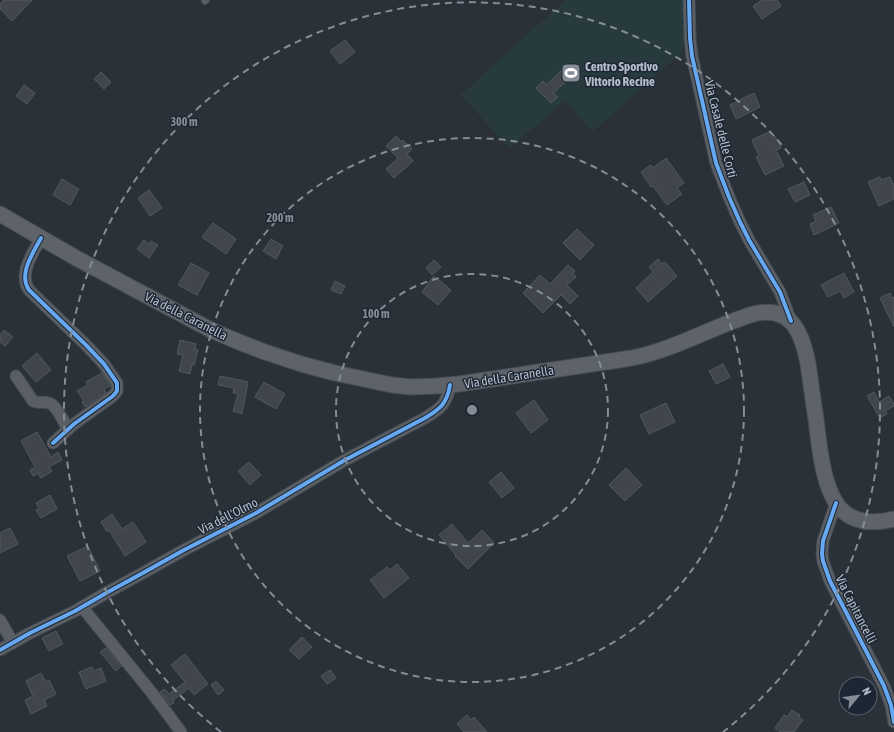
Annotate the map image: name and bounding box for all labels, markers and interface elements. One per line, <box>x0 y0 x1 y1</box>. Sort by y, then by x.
place label: Centro Sportivo Vittorio Recine <box>584 59 658 89</box>
sports icon: Centro Sportivo Vittorio Recine <box>560 62 582 84</box>
street label: Via Casale delle Corti <box>702 79 740 179</box>
text: 300 m <box>170 115 198 129</box>
text: 200 m <box>266 211 294 225</box>
street label: Via della Caranella <box>142 289 230 343</box>
text: 100 m <box>362 307 390 321</box>
street label: Via della Caranella <box>463 363 555 391</box>
centre of rings <box>465 403 479 417</box>
street label: Via dell'Olmo <box>196 495 260 537</box>
street label: Via Capitancelli <box>832 572 880 646</box>
north arrow <box>838 676 878 716</box>
text: N <box>860 685 874 697</box>

